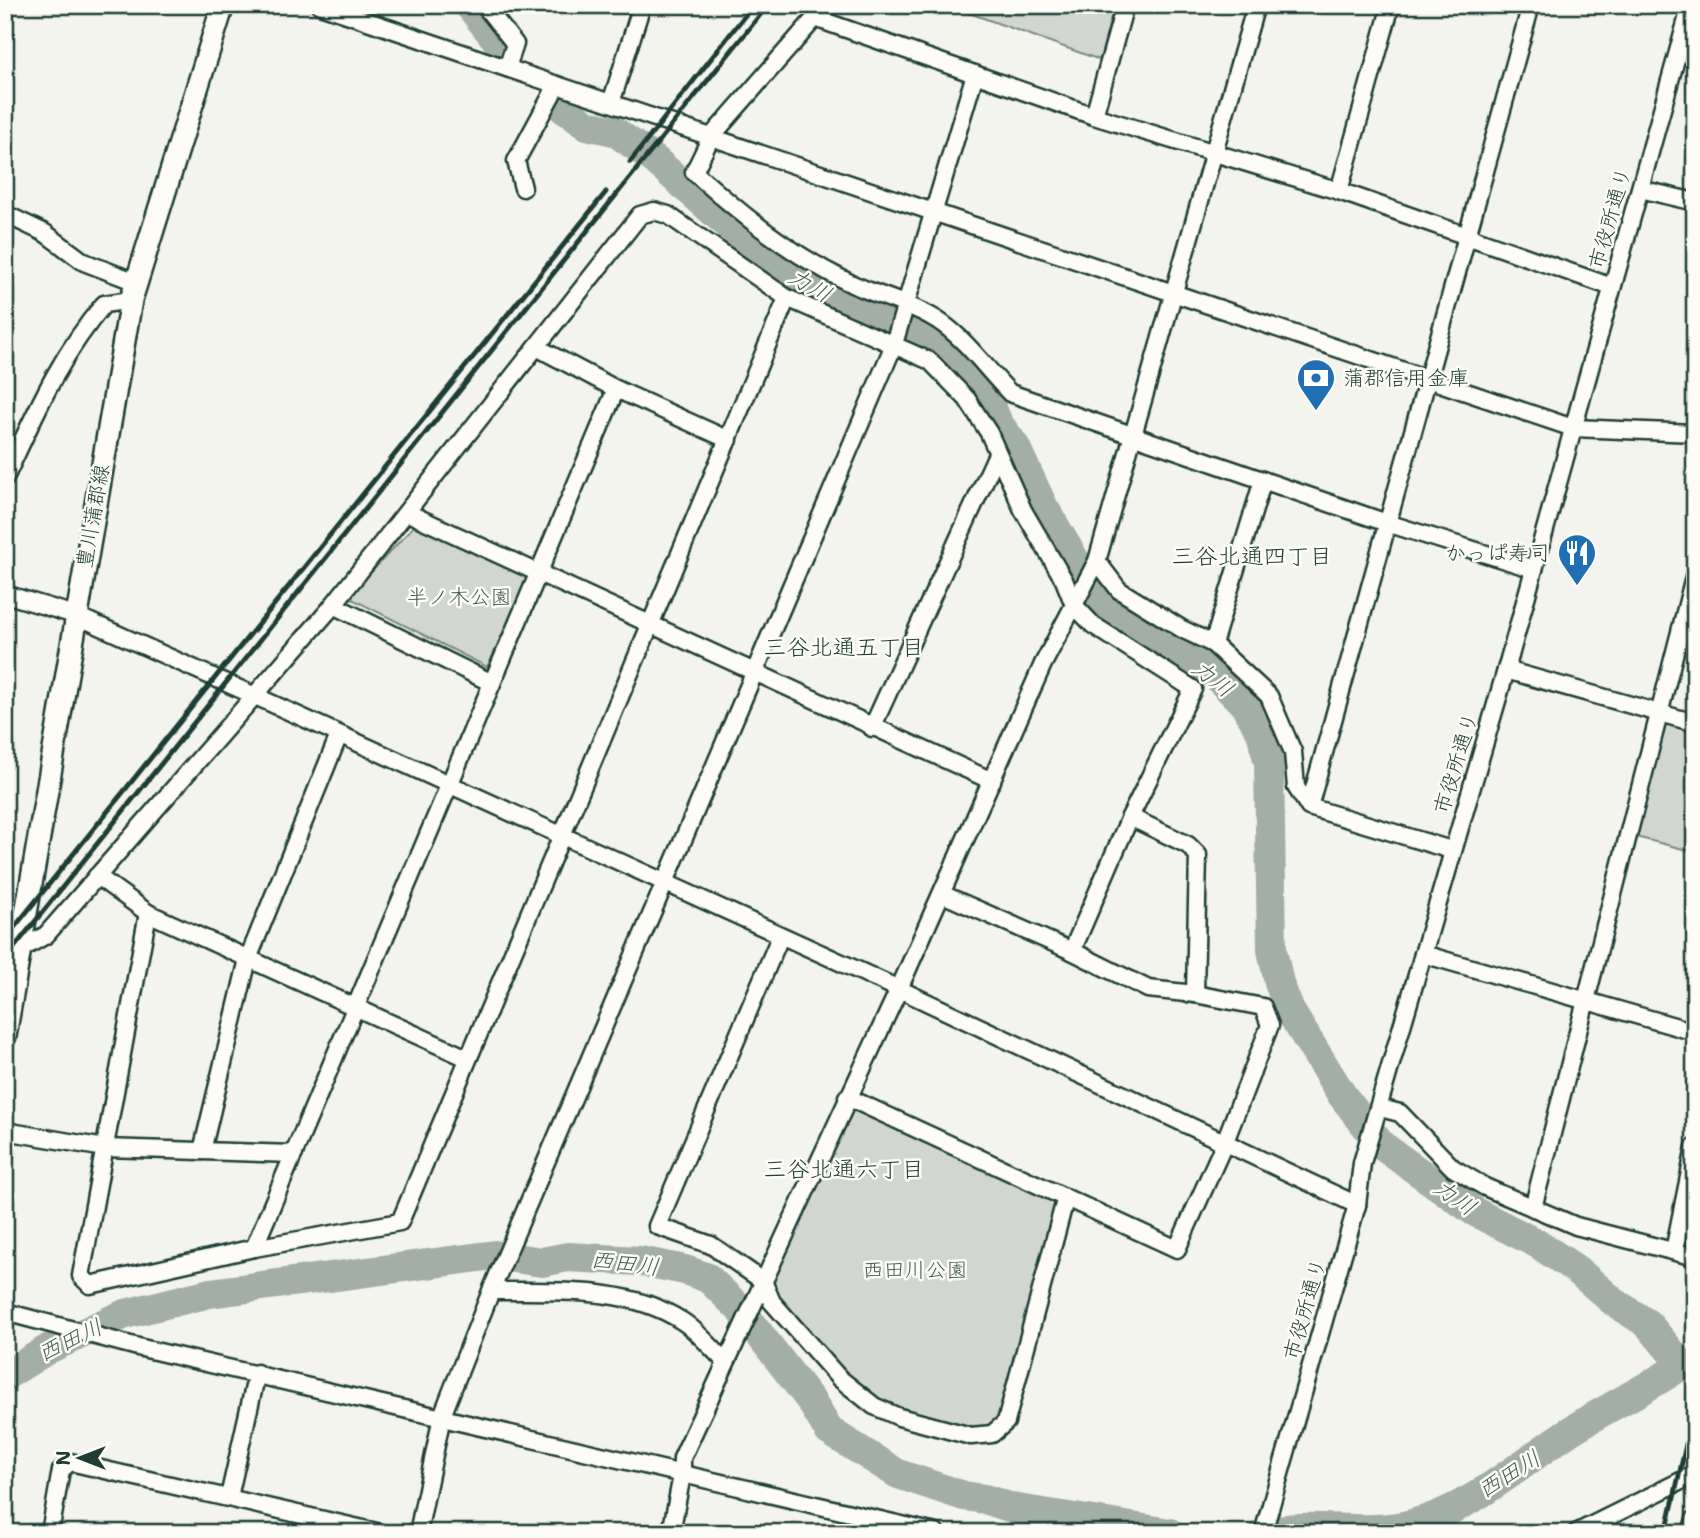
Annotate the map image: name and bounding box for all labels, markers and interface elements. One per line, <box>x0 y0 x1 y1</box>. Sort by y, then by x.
street label: 市役所通り <box>1582 164 1638 272</box>
water label: 力川 <box>783 261 837 309</box>
bank icon: 蒲郡信用金庫 <box>1295 357 1337 412</box>
place label: 蒲郡信用金庫 <box>1343 364 1469 392</box>
street label: 豊川蒲郡線 <box>70 462 116 570</box>
restaurant icon: かっぱ寿司 <box>1556 532 1598 587</box>
place label: かっぱ寿司 <box>1445 539 1550 567</box>
district label: 三谷北通四丁目 <box>1172 541 1333 571</box>
park label: 半ノ木公園 <box>407 583 512 611</box>
district label: 三谷北通五丁目 <box>764 632 925 662</box>
water label: 力川 <box>1186 652 1240 704</box>
street label: 市役所通り <box>1427 709 1485 817</box>
district label: 三谷北通六丁目 <box>764 1154 925 1184</box>
water label: 力川 <box>1428 1172 1482 1222</box>
water label: 西田川 <box>589 1244 661 1282</box>
street label: 市役所通り <box>1277 1255 1333 1363</box>
park label: 西田川公園 <box>863 1256 968 1284</box>
water label: 西田川 <box>32 1311 108 1369</box>
north arrow <box>46 1422 116 1492</box>
water label: 西田川 <box>1472 1443 1546 1505</box>
text: N <box>51 1450 76 1466</box>

